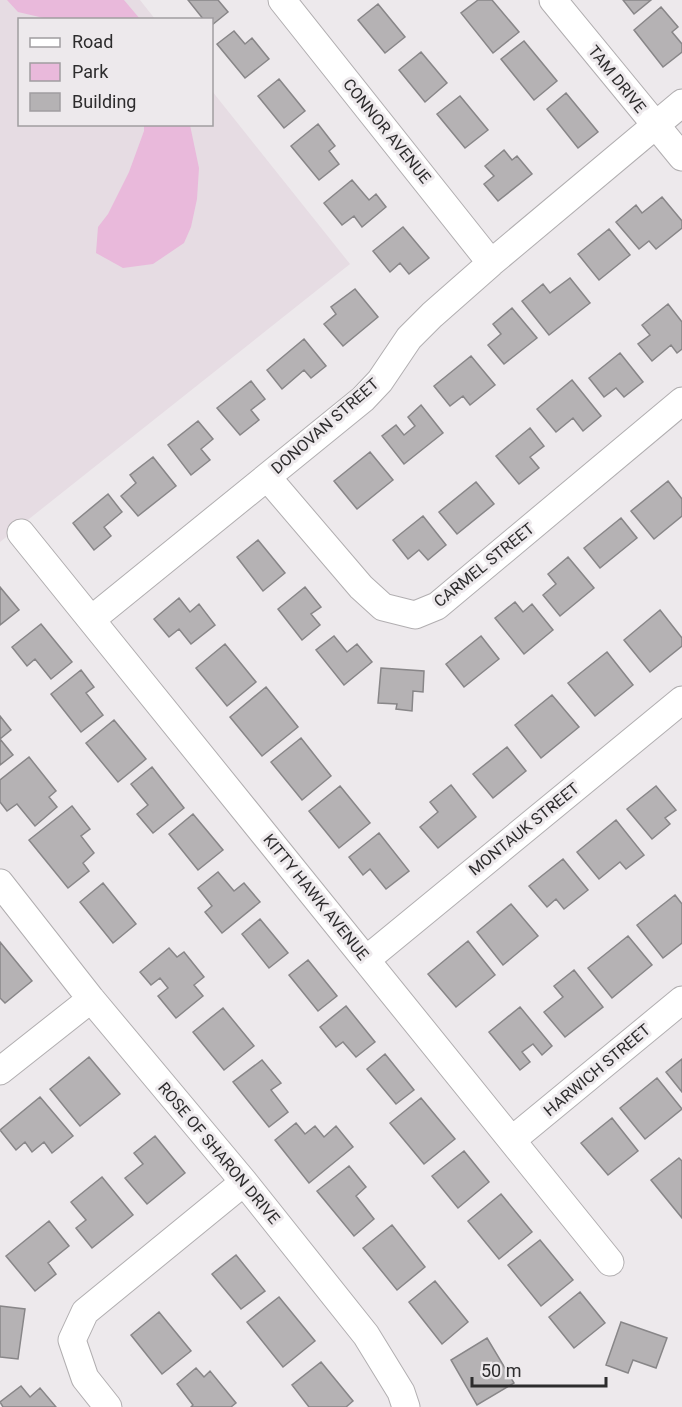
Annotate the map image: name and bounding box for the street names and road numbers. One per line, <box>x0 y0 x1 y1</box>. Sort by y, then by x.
street label: TAM DRIVE <box>584 41 650 117</box>
street label: CONNOR AVENUE <box>339 75 435 187</box>
street label: DONOVAN STREET <box>267 374 383 478</box>
street label: CARMEL STREET <box>430 519 538 611</box>
street label: MONTAUK STREET <box>465 778 583 879</box>
street label: KITTY HAWK AVENUE <box>259 830 373 964</box>
street label: HARWICH STREET <box>540 1020 654 1120</box>
street label: ROSE OF SHARON DRIVE <box>154 1078 284 1228</box>

